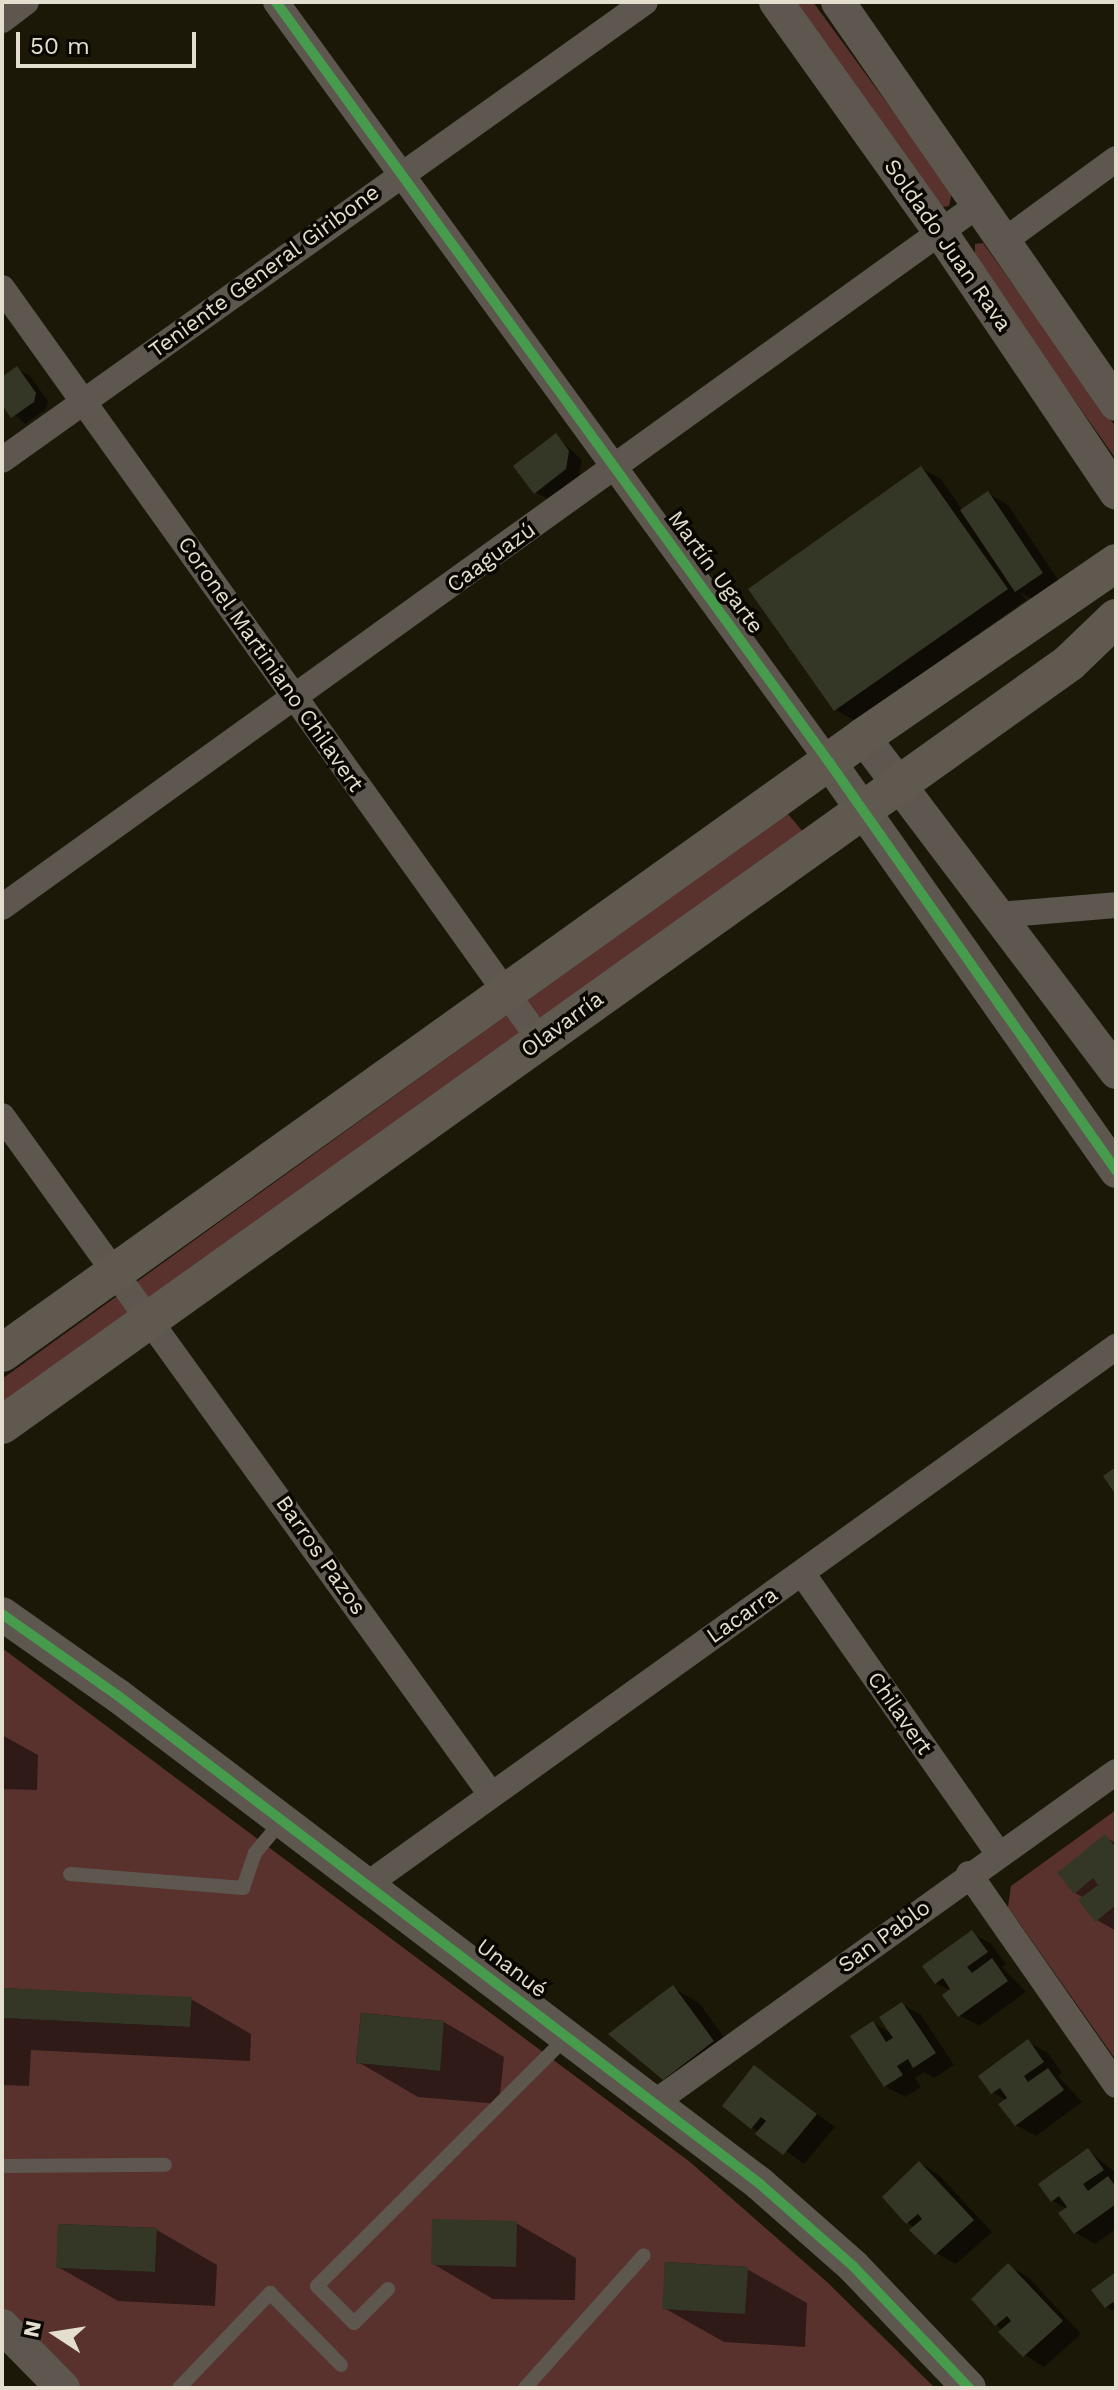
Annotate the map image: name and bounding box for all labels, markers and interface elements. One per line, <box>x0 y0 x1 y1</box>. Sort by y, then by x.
scale bar <box>20 16 200 66</box>
text: 50 m <box>30 32 90 60</box>
street label: Soldado Juan Rava <box>879 154 1017 336</box>
street label: Teniente General Giribone <box>143 178 385 364</box>
street label: Martín Ugarte <box>663 505 769 639</box>
street label: Caaguazú <box>442 516 540 598</box>
street label: Coronel Martiniano Chilavert <box>172 531 370 797</box>
street label: Olavarría <box>516 985 608 1063</box>
street label: Barros Pazos <box>270 1491 372 1619</box>
street label: Lacarra <box>701 1581 783 1649</box>
street label: Chilavert <box>862 1667 938 1759</box>
street label: San Pablo <box>833 1894 935 1978</box>
street label: Unanué <box>472 1933 552 2003</box>
north arrow <box>16 2294 96 2374</box>
text: N <box>18 2318 46 2339</box>

